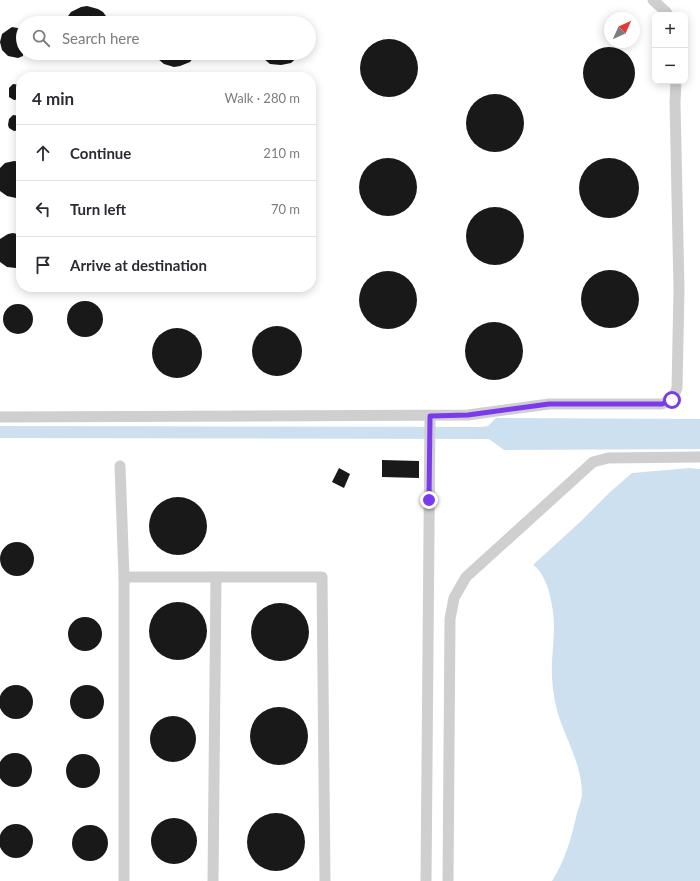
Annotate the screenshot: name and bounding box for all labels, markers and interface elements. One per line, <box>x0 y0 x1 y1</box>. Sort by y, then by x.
north arrow <box>604 12 640 48</box>
map controls <box>652 12 688 84</box>
button: + <box>652 12 688 48</box>
search box <box>16 16 316 60</box>
icon: search <box>30 27 52 49</box>
text: Search here <box>62 29 139 47</box>
button: − <box>652 48 688 84</box>
text: 4 min <box>32 88 74 109</box>
text: Walk · 280 m <box>224 90 300 106</box>
icon: ahead <box>32 142 54 164</box>
text: Continue <box>70 144 131 162</box>
text: 210 m <box>263 145 300 161</box>
icon: left <box>32 198 54 220</box>
text: Turn left <box>70 200 126 218</box>
text: 70 m <box>271 201 300 217</box>
icon: arrive <box>32 254 54 276</box>
text: Arrive at destination <box>70 256 207 274</box>
route start <box>663 391 681 409</box>
route end <box>420 491 438 509</box>

